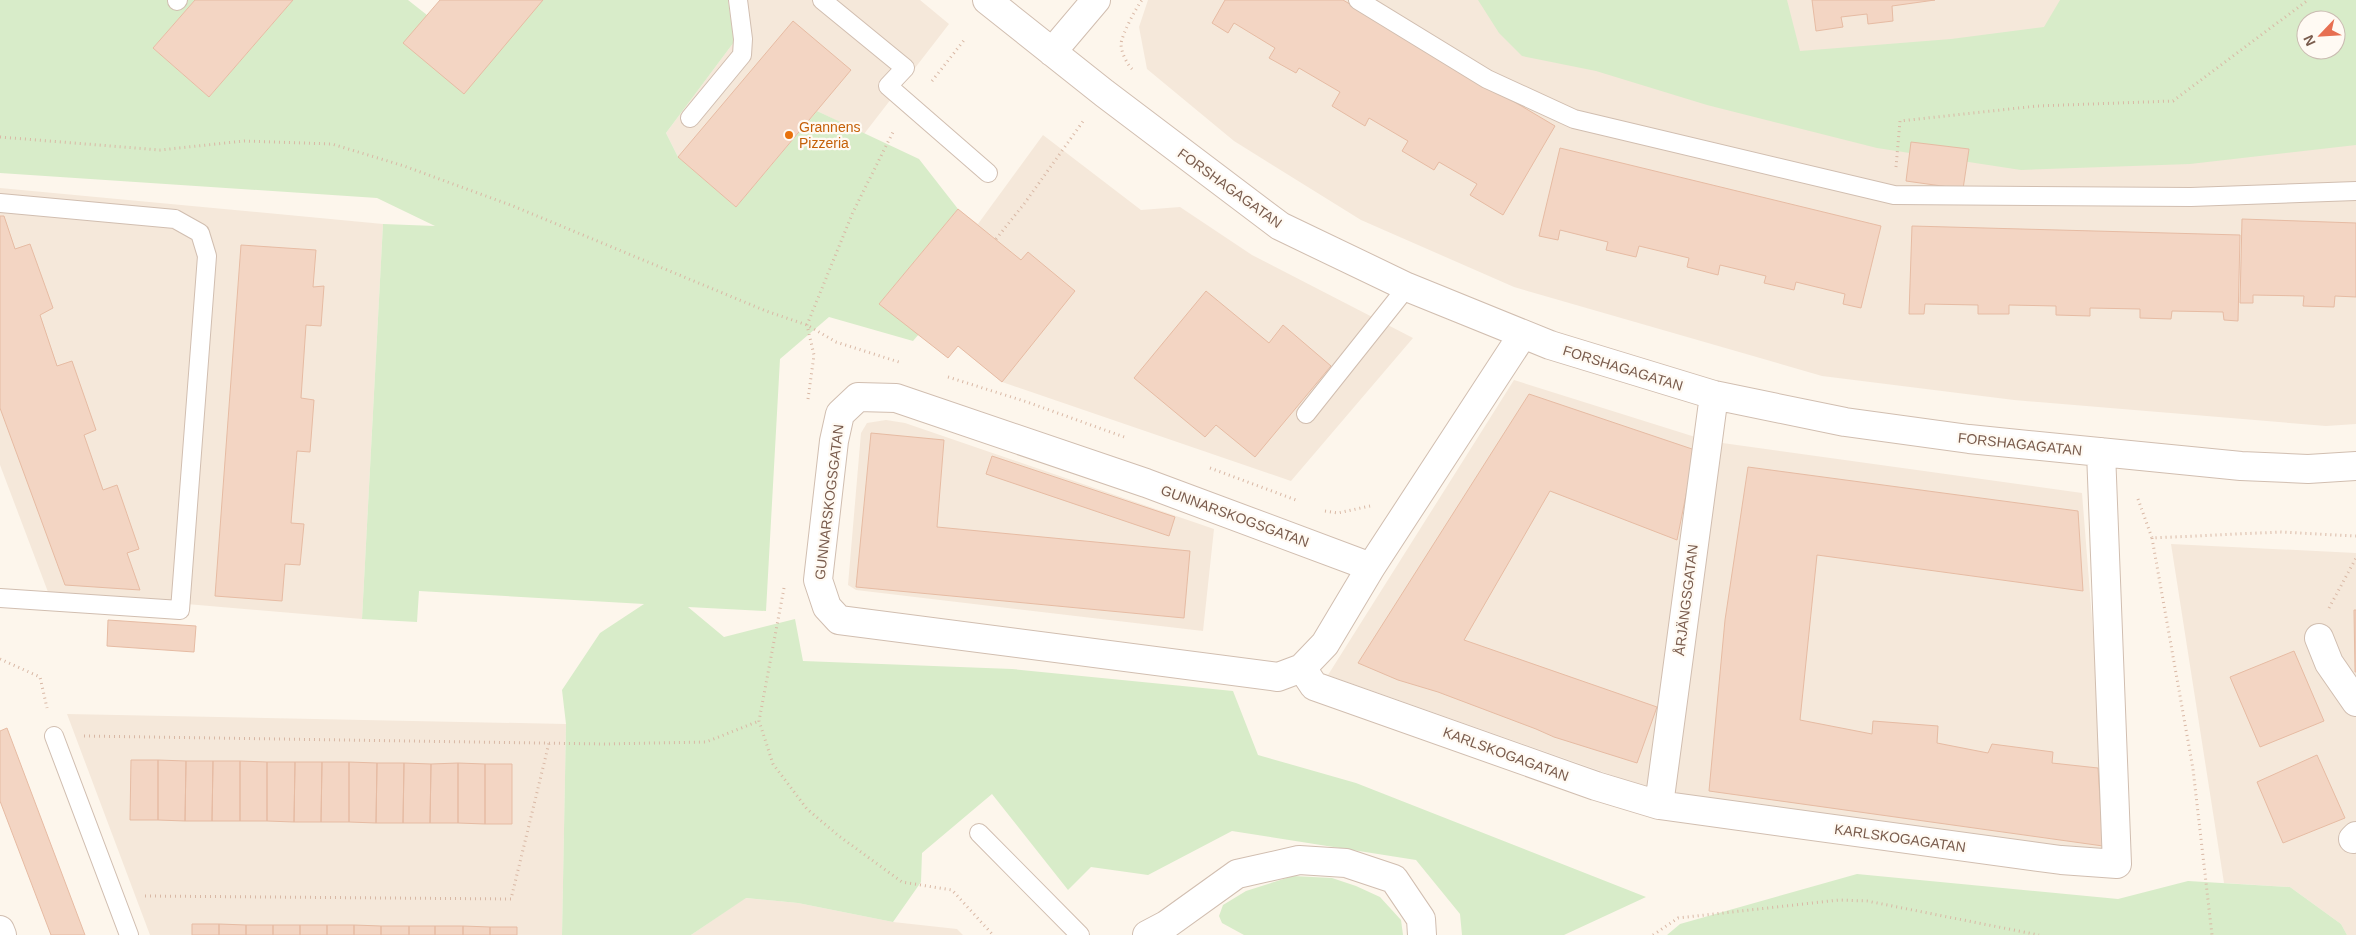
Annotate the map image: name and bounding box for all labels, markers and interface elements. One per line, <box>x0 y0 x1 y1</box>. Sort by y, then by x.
north arrow <box>2296 10 2346 60</box>
text: N <box>2300 33 2319 48</box>
place label: Grannens Pizzeria <box>799 119 860 151</box>
marker: Grannens Pizzeria <box>783 129 795 141</box>
street label: FORSHAGAGATAN <box>1175 145 1285 231</box>
street label: FORSHAGAGATAN <box>1561 342 1685 394</box>
street label: GUNNARSKOGSGATAN <box>812 423 846 581</box>
street label: FORSHAGAGATAN <box>1957 430 2083 458</box>
street label: GUNNARSKOGSGATAN <box>1159 482 1311 550</box>
street label: ÅRJÄNGSGATAN <box>1671 543 1701 657</box>
street label: KARLSKOGAGATAN <box>1441 724 1571 784</box>
street label: KARLSKOGAGATAN <box>1833 821 1967 855</box>

